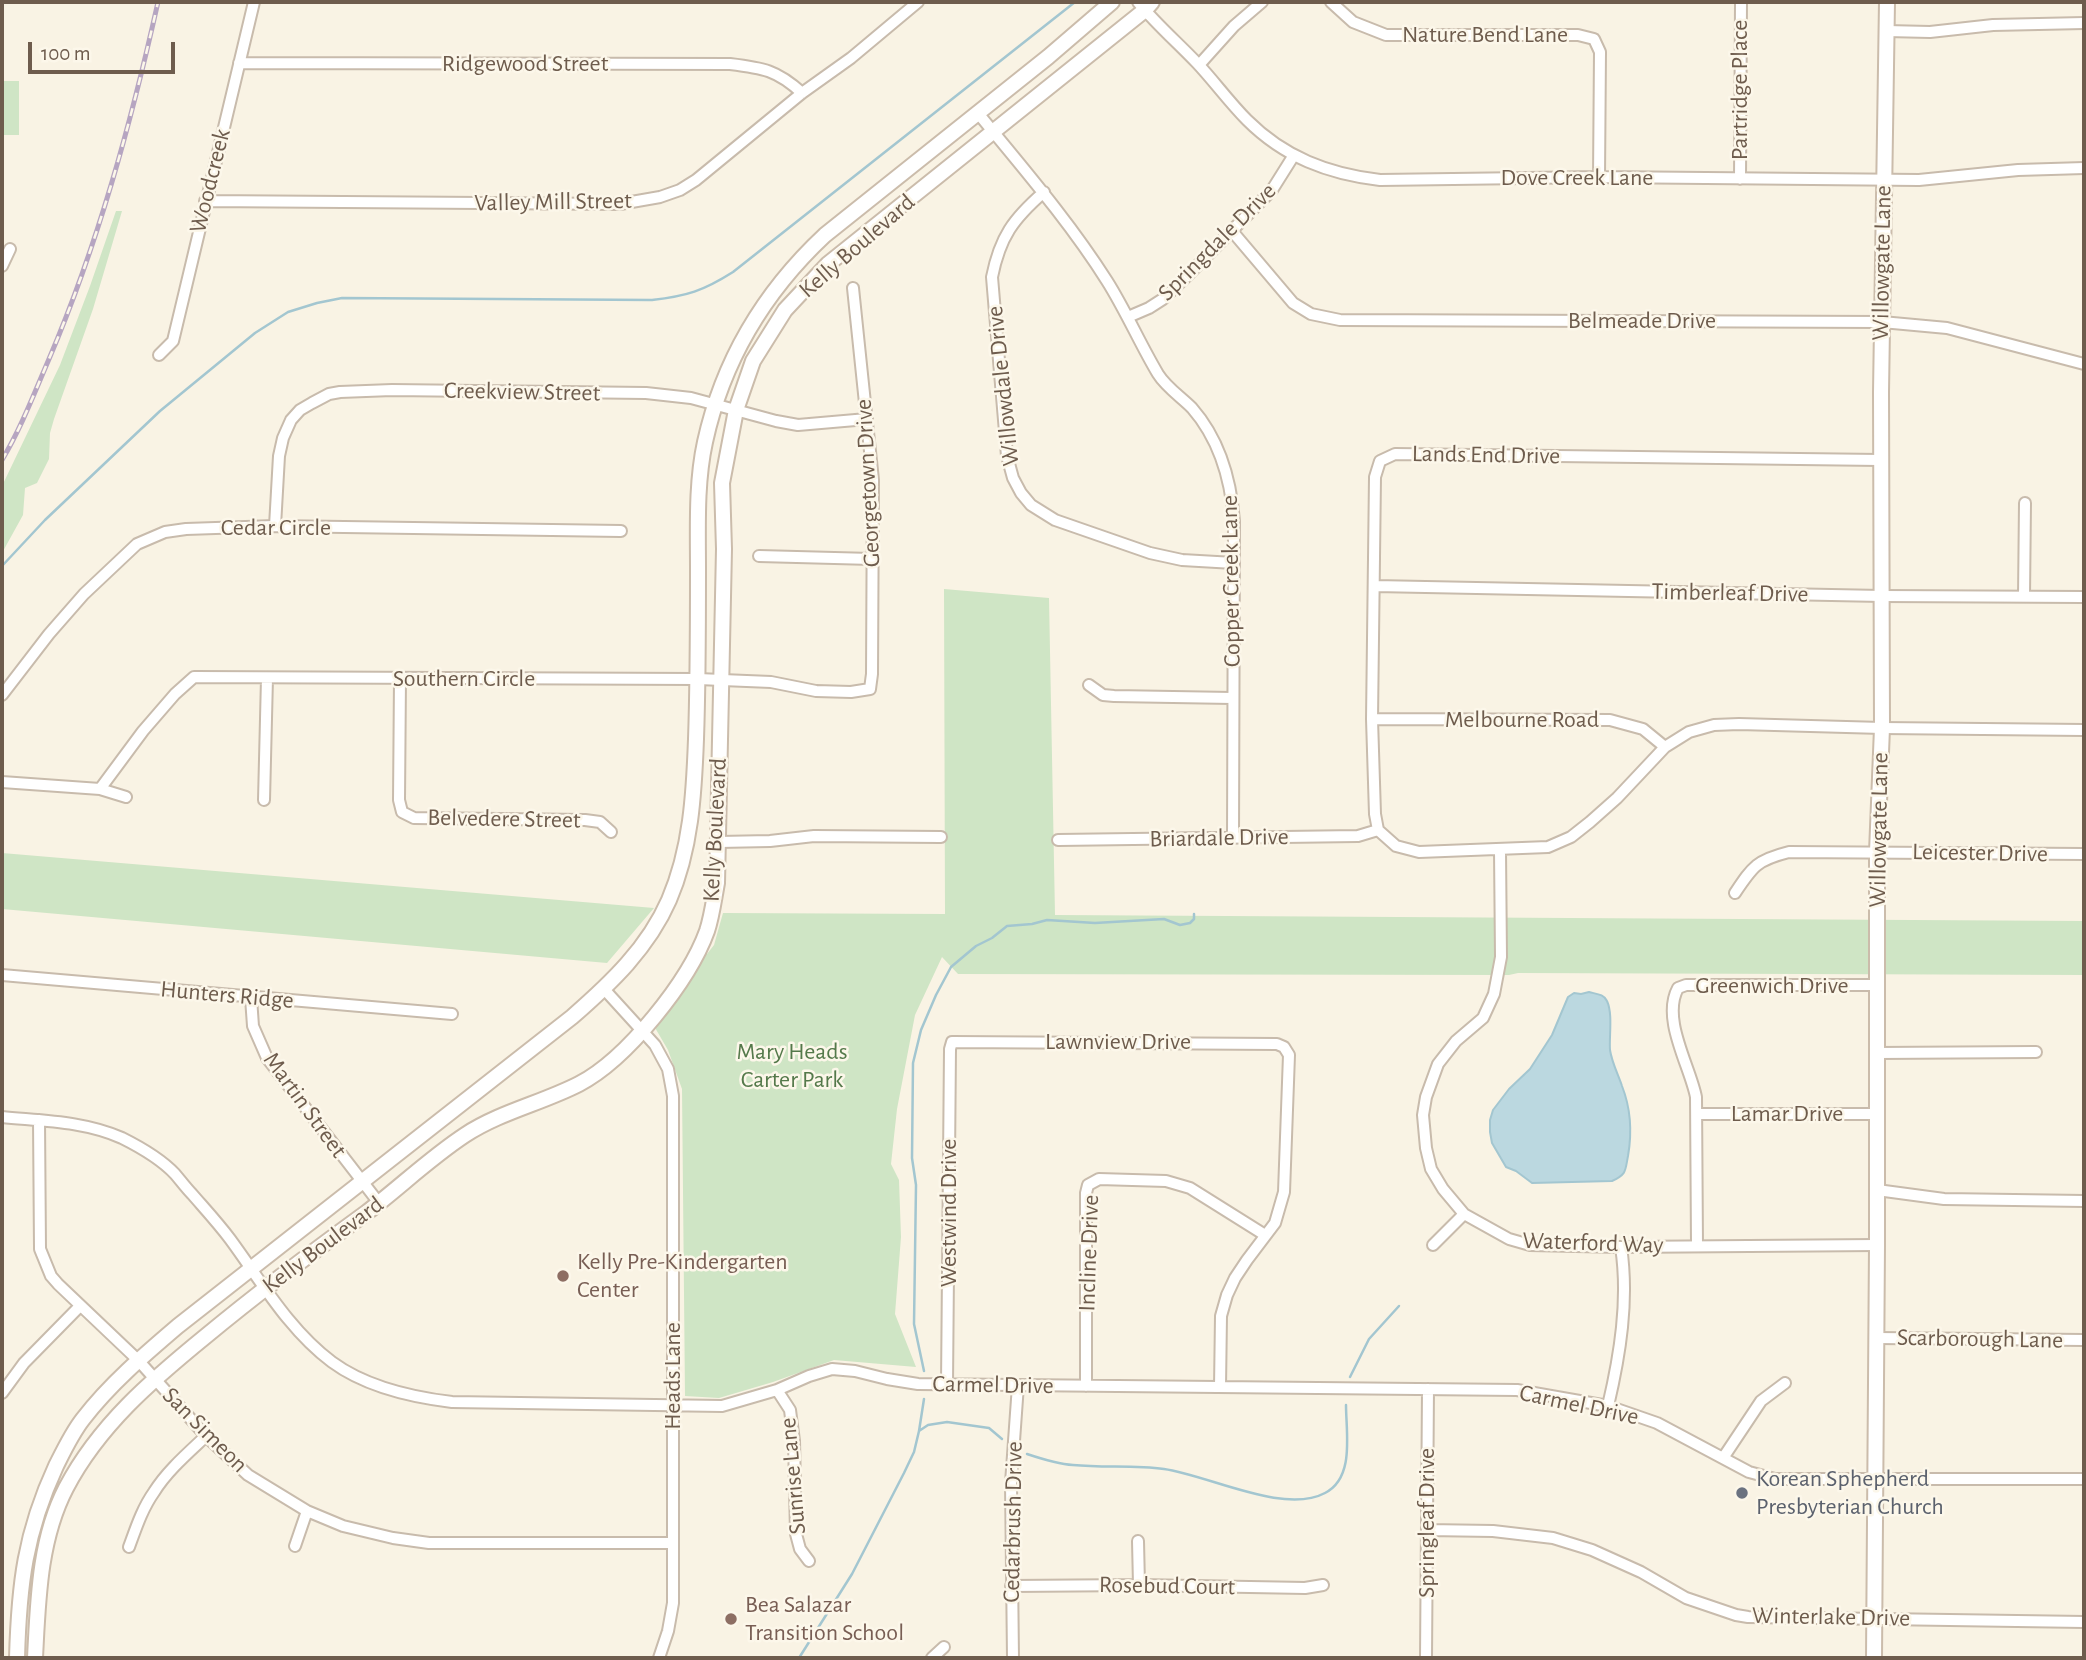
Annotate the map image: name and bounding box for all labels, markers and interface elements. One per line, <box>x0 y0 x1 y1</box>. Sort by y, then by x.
street label: Partridge Place <box>1726 20 1754 160</box>
street label: Nature Bend Lane <box>1402 21 1568 49</box>
scale bar <box>32 28 178 72</box>
text: 100 m <box>41 43 91 64</box>
street label: Ridgewood Street <box>442 50 608 78</box>
street label: Woodcreek <box>183 126 237 236</box>
street label: Dove Creek Lane <box>1501 164 1653 192</box>
street label: Springdale Drive <box>1152 177 1282 307</box>
street label: Willowgate Lane <box>1866 185 1898 341</box>
street label: Valley Mill Street <box>474 186 632 218</box>
street label: Kelly Boulevard <box>793 188 921 304</box>
street label: Willowdale Drive <box>980 305 1026 467</box>
street label: Belmeade Drive <box>1568 307 1716 335</box>
street label: Creekview Street <box>444 376 600 408</box>
street label: Georgetown Drive <box>849 398 887 568</box>
street label: Lands End Drive <box>1412 439 1560 471</box>
street label: Copper Creek Lane <box>1215 495 1247 667</box>
street label: Cedar Circle <box>221 514 331 542</box>
street label: Timberleaf Drive <box>1651 577 1809 609</box>
street label: Southern Circle <box>393 665 535 693</box>
street label: Melbourne Road <box>1445 706 1599 734</box>
street label: Willowgate Lane <box>1863 752 1895 908</box>
street label: Kelly Boulevard <box>697 757 733 903</box>
street label: Belvedere Street <box>427 803 581 835</box>
street label: Briardale Drive <box>1149 822 1289 854</box>
street label: Leicester Drive <box>1912 837 2048 869</box>
street label: Greenwich Drive <box>1695 972 1849 1000</box>
street label: Hunters Ridge <box>159 975 295 1015</box>
street label: Lawnview Drive <box>1045 1028 1191 1056</box>
park label: Mary Heads Carter Park <box>736 1038 848 1094</box>
street label: Martin Street <box>257 1047 353 1163</box>
street label: Lamar Drive <box>1731 1100 1843 1128</box>
street label: Westwind Drive <box>935 1139 963 1287</box>
street label: Kelly Boulevard <box>257 1190 389 1300</box>
street label: Incline Drive <box>1073 1194 1105 1312</box>
street label: Waterford Way <box>1522 1226 1664 1260</box>
place label: Kelly Pre-Kindergarten Center <box>577 1248 788 1304</box>
marker: Kelly Pre-Kindergarten Center <box>555 1268 571 1284</box>
street label: Heads Lane <box>659 1322 687 1430</box>
street label: Scarborough Lane <box>1897 1323 2063 1355</box>
street label: Carmel Drive <box>932 1370 1054 1400</box>
street label: Carmel Drive <box>1517 1378 1641 1432</box>
street label: San Simeon <box>156 1381 254 1479</box>
street label: Sunrise Lane <box>774 1416 812 1536</box>
street label: Cedarbrush Drive <box>997 1441 1029 1603</box>
street label: Springleaf Drive <box>1413 1448 1441 1598</box>
place label: Korean Sphepherd Presbyterian Church <box>1756 1465 1944 1521</box>
marker: Korean Sphepherd Presbyterian Church <box>1734 1485 1750 1501</box>
street label: Rosebud Court <box>1099 1570 1235 1602</box>
place label: Bea Salazar Transition School <box>745 1591 904 1647</box>
street label: Winterlake Drive <box>1752 1601 1910 1633</box>
marker: Bea Salazar Transition School <box>723 1611 739 1627</box>

